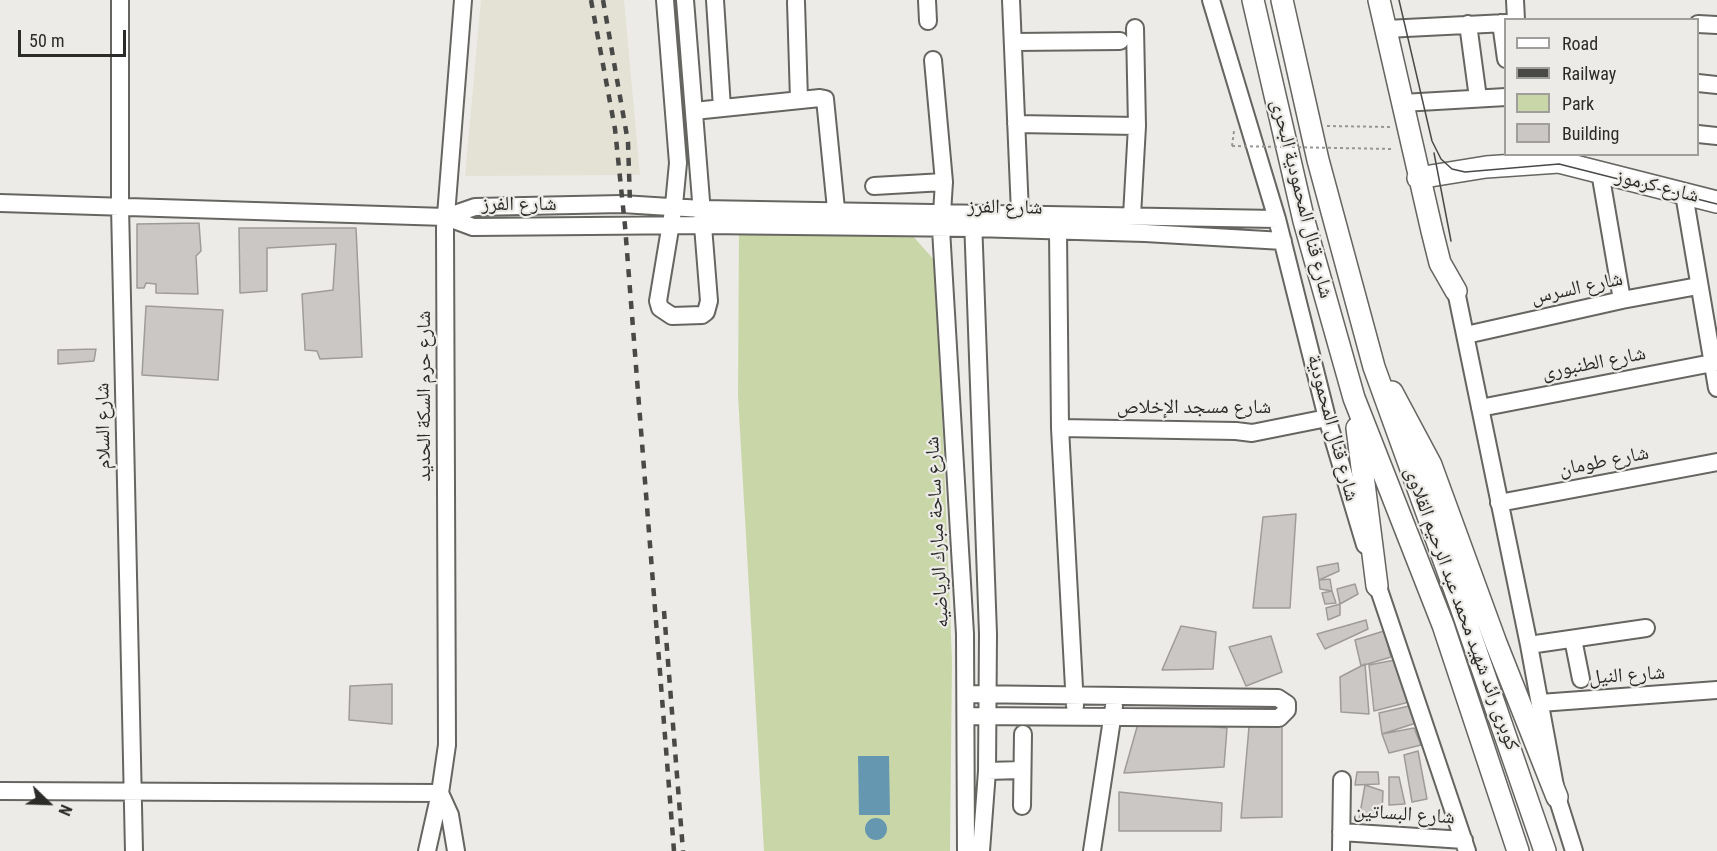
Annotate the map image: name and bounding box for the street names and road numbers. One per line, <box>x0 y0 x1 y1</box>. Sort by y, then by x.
street label: شارع قنال المحمودية البحرى <box>1265 97 1337 301</box>
street label: شارع كرموز <box>1613 165 1701 209</box>
street label: شارع الفرز <box>481 193 557 217</box>
street label: شارع الفرز <box>967 195 1043 221</box>
street label: شارع السرس <box>1529 268 1625 310</box>
street label: شارع حرم السكة الحديد <box>413 311 437 481</box>
street label: شارع الطنبورى <box>1540 342 1648 386</box>
street label: شارع قنال المحمودية <box>1301 352 1363 504</box>
street label: شارع السلام <box>91 382 117 470</box>
street label: شارع مسجد الإخلاص <box>1117 396 1271 420</box>
street label: شارع ساحة مبارك الرياضيه <box>921 436 955 628</box>
street label: شارع طومان <box>1557 442 1651 482</box>
street label: كوبرى رائد شهيد محمد عبد الرحيم القلاوى <box>1398 464 1524 754</box>
street label: شارع النيل <box>1588 661 1666 691</box>
street label: شارع البساتين <box>1353 799 1455 831</box>

